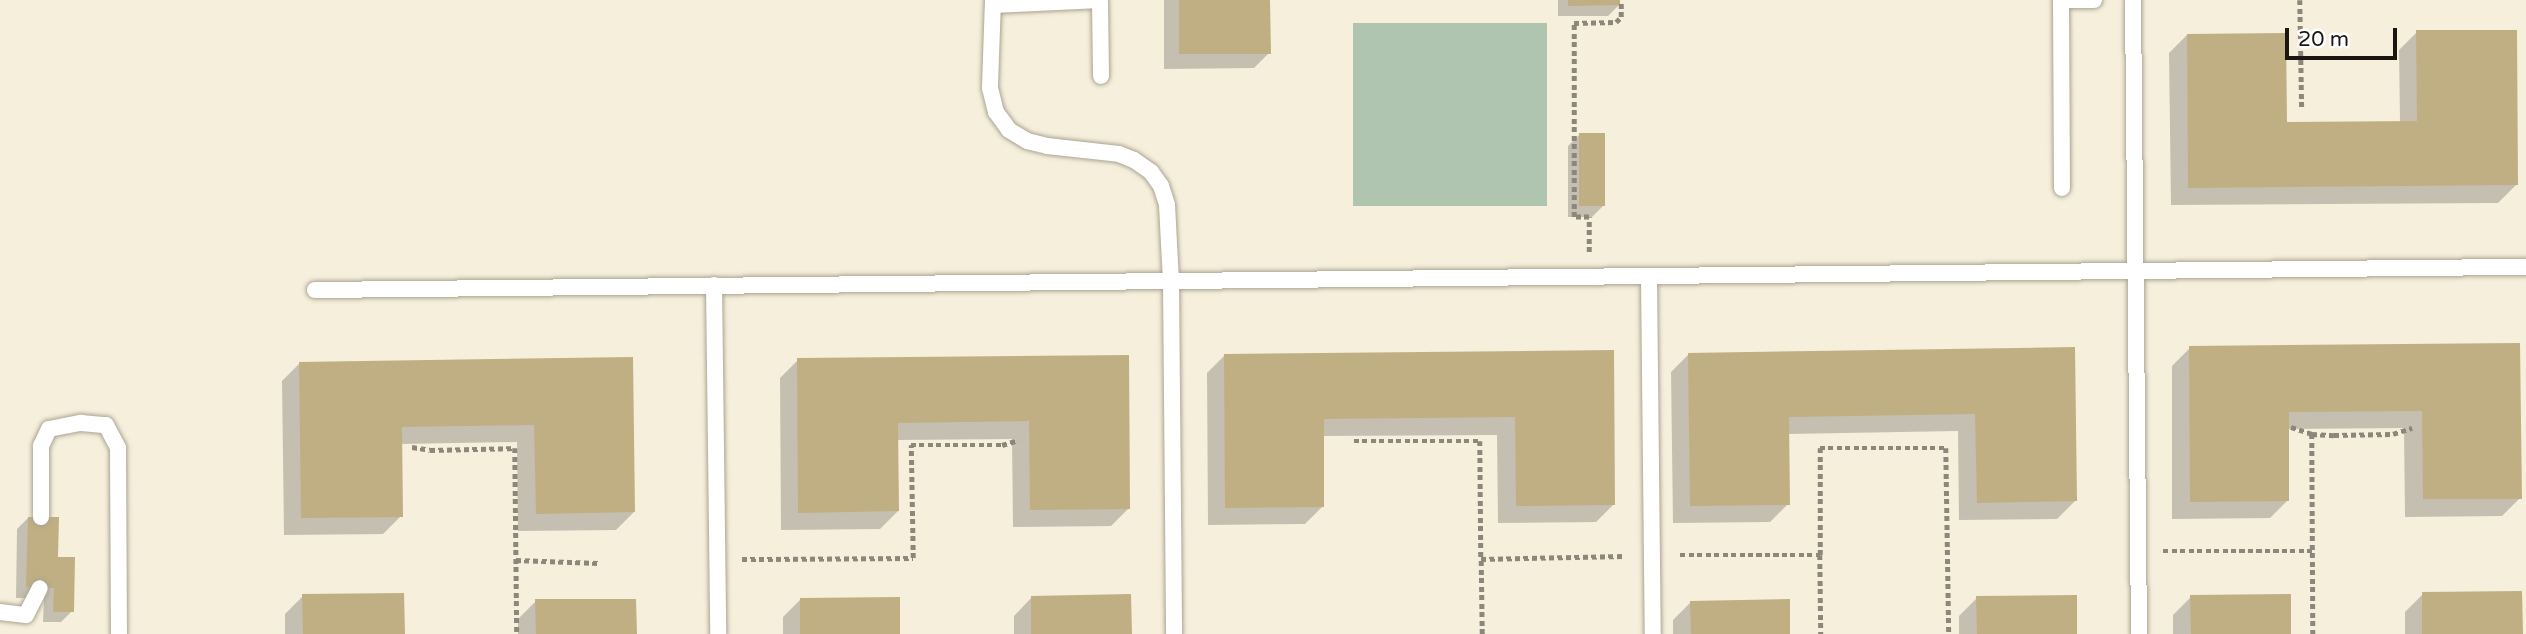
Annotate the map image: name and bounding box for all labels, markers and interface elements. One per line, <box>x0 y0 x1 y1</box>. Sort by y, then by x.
scale bar <box>2288 14 2400 58</box>
text: 20 m <box>2298 27 2349 52</box>

